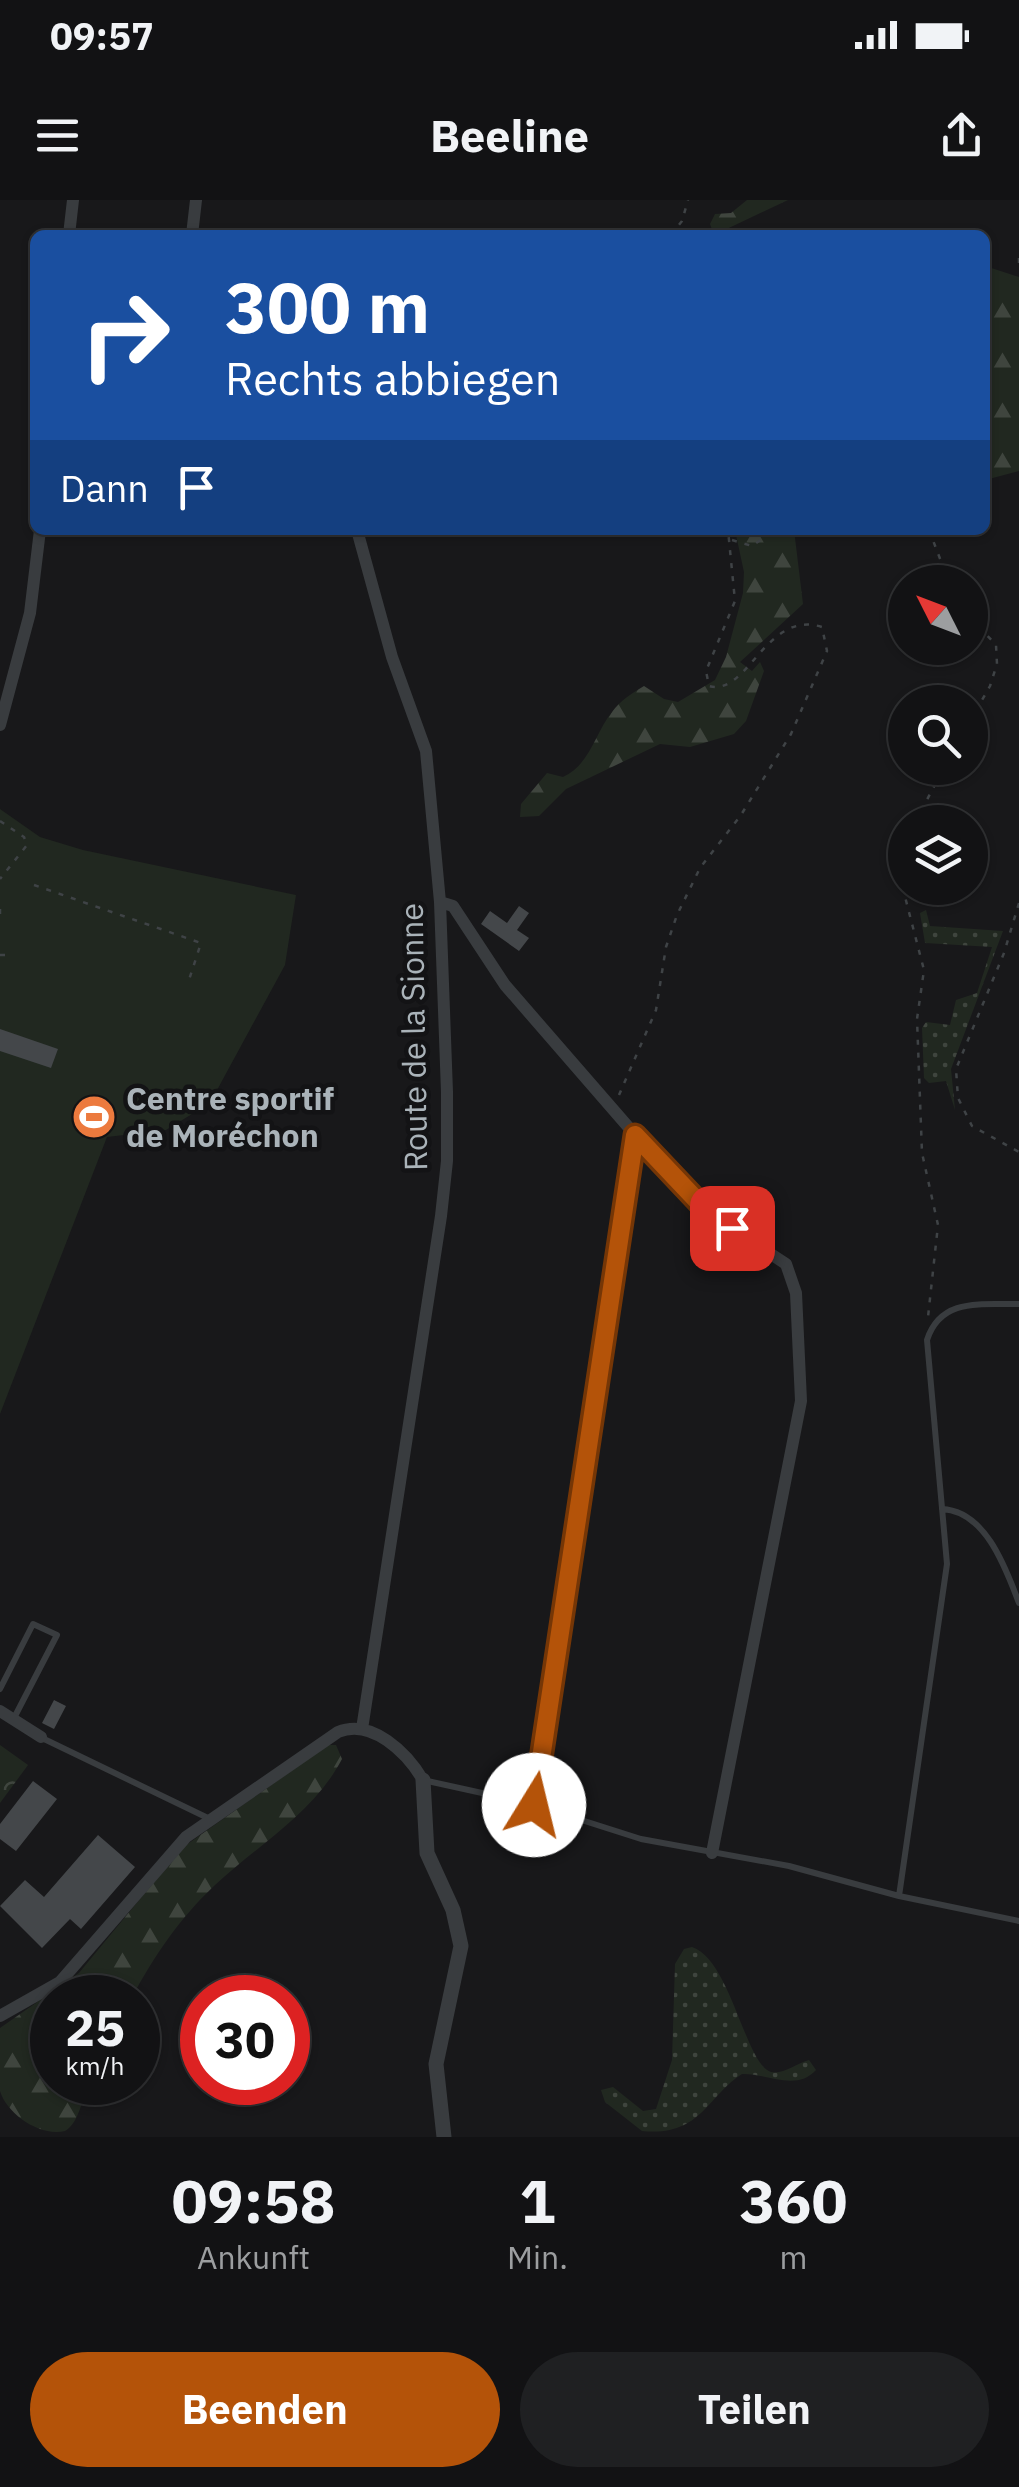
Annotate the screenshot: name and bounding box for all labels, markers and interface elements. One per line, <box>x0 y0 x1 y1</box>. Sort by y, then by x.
text: 09:57 <box>50 11 154 60</box>
text: Beeline <box>430 106 589 164</box>
icon: menu <box>30 108 85 163</box>
icon: share <box>934 108 989 163</box>
text: 300 m <box>225 261 430 352</box>
icon: right <box>60 270 190 400</box>
text: Rechts abbiegen <box>225 349 560 407</box>
icon: arrive <box>169 460 224 515</box>
text: Dann <box>60 463 149 512</box>
north arrow <box>888 565 988 665</box>
map controls <box>888 565 988 905</box>
button: search <box>888 685 988 785</box>
button: layers <box>888 805 988 905</box>
street label: Route de la Sionne <box>390 903 436 1171</box>
place label: Centre sportif de Moréchon <box>126 1077 335 1156</box>
sports icon: Centre sportif de Moréchon <box>71 1094 117 1140</box>
pin <box>690 1186 775 1271</box>
icon: arrive <box>705 1201 760 1256</box>
position arrow <box>482 1753 586 1857</box>
speed limit sign: 30 <box>180 1975 310 2105</box>
text: 25 <box>65 1995 125 2060</box>
text: km/h <box>66 2049 124 2082</box>
text: 09:58 <box>172 2161 335 2240</box>
text: 1 <box>519 2161 555 2240</box>
text: 360 <box>739 2161 847 2240</box>
text: Ankunft <box>197 2236 310 2278</box>
text: Min. <box>507 2236 568 2278</box>
text: m <box>779 2236 807 2278</box>
button: Beenden <box>30 2352 500 2467</box>
button: Teilen <box>520 2352 989 2467</box>

